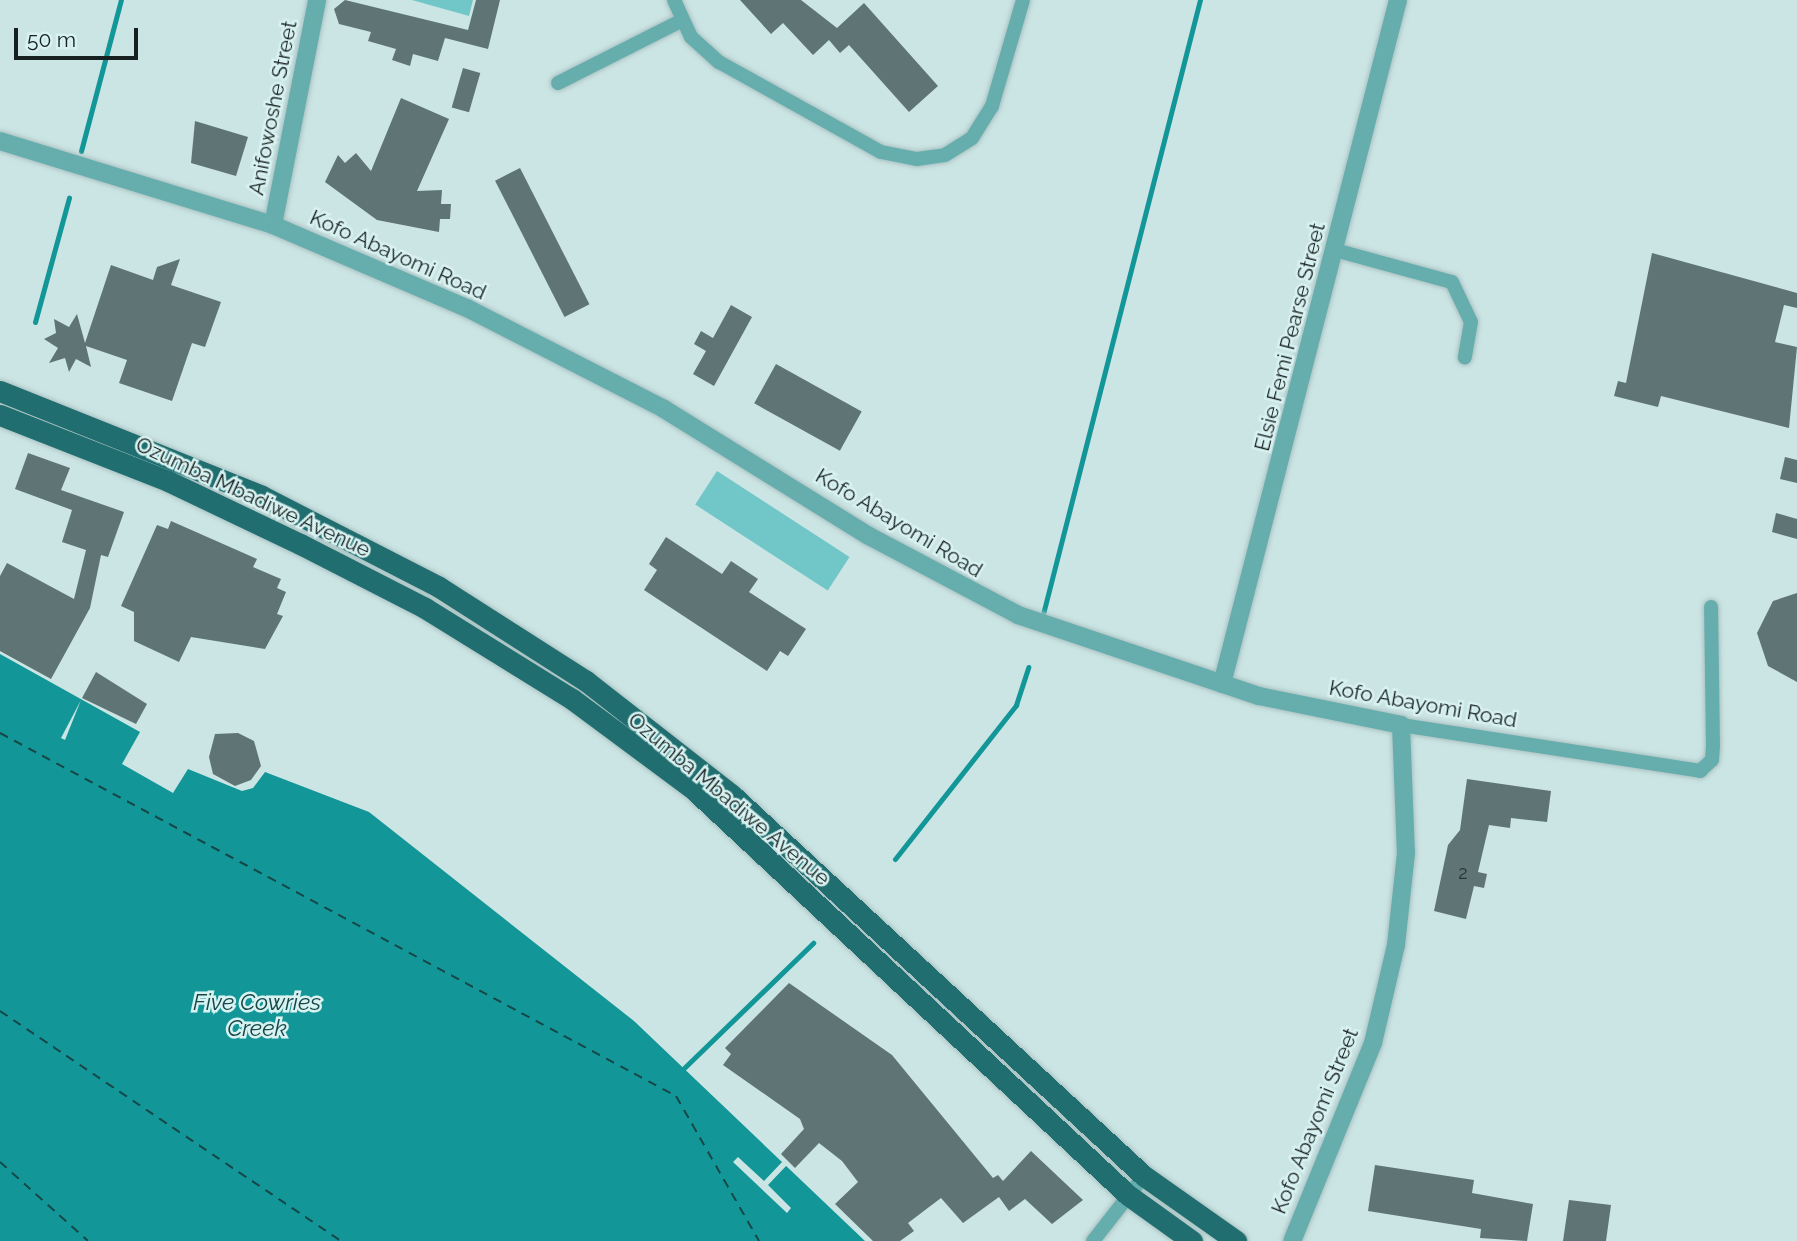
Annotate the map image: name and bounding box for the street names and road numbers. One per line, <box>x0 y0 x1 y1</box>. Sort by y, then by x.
street label: Anifowoshe Street <box>244 19 302 197</box>
street label: Kofo Abayomi Road <box>306 205 490 305</box>
street label: Elsie Femi Pearse Street <box>1249 220 1331 454</box>
street label: Ozumba Mbadiwe Avenue <box>132 431 374 563</box>
street label: Kofo Abayomi Road <box>811 463 987 583</box>
street label: Kofo Abayomi Road <box>1327 675 1519 733</box>
street label: Ozumba Mbadiwe Avenue <box>623 707 835 891</box>
street label: Kofo Abayomi Street <box>1266 1024 1364 1218</box>

